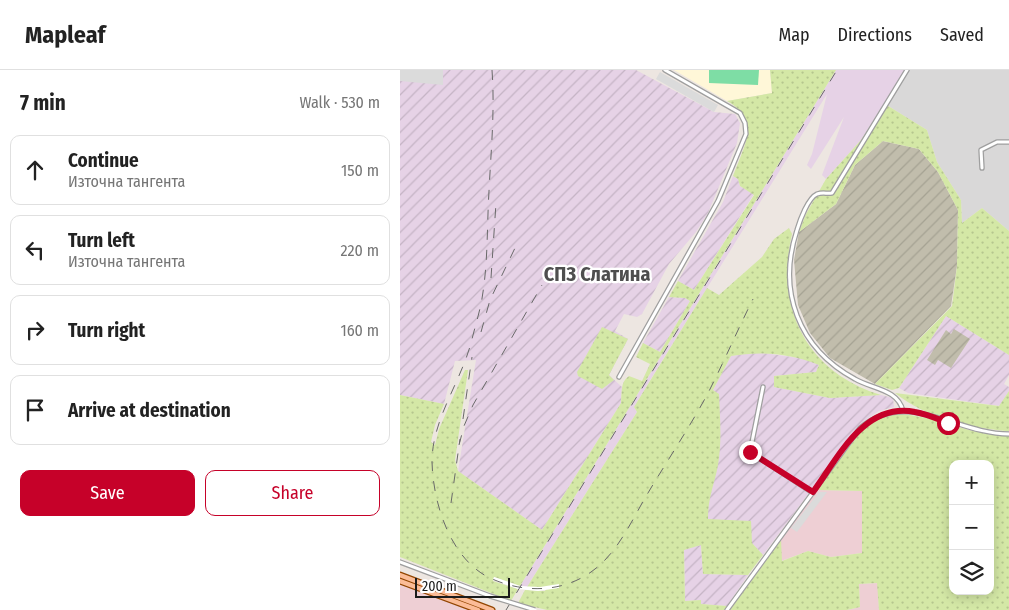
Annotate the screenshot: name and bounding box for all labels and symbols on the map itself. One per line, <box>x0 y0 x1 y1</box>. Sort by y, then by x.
district label: СПЗ Слатина <box>544 262 650 286</box>
route start <box>937 412 960 435</box>
route end <box>739 441 762 464</box>
scale bar <box>415 575 510 598</box>

